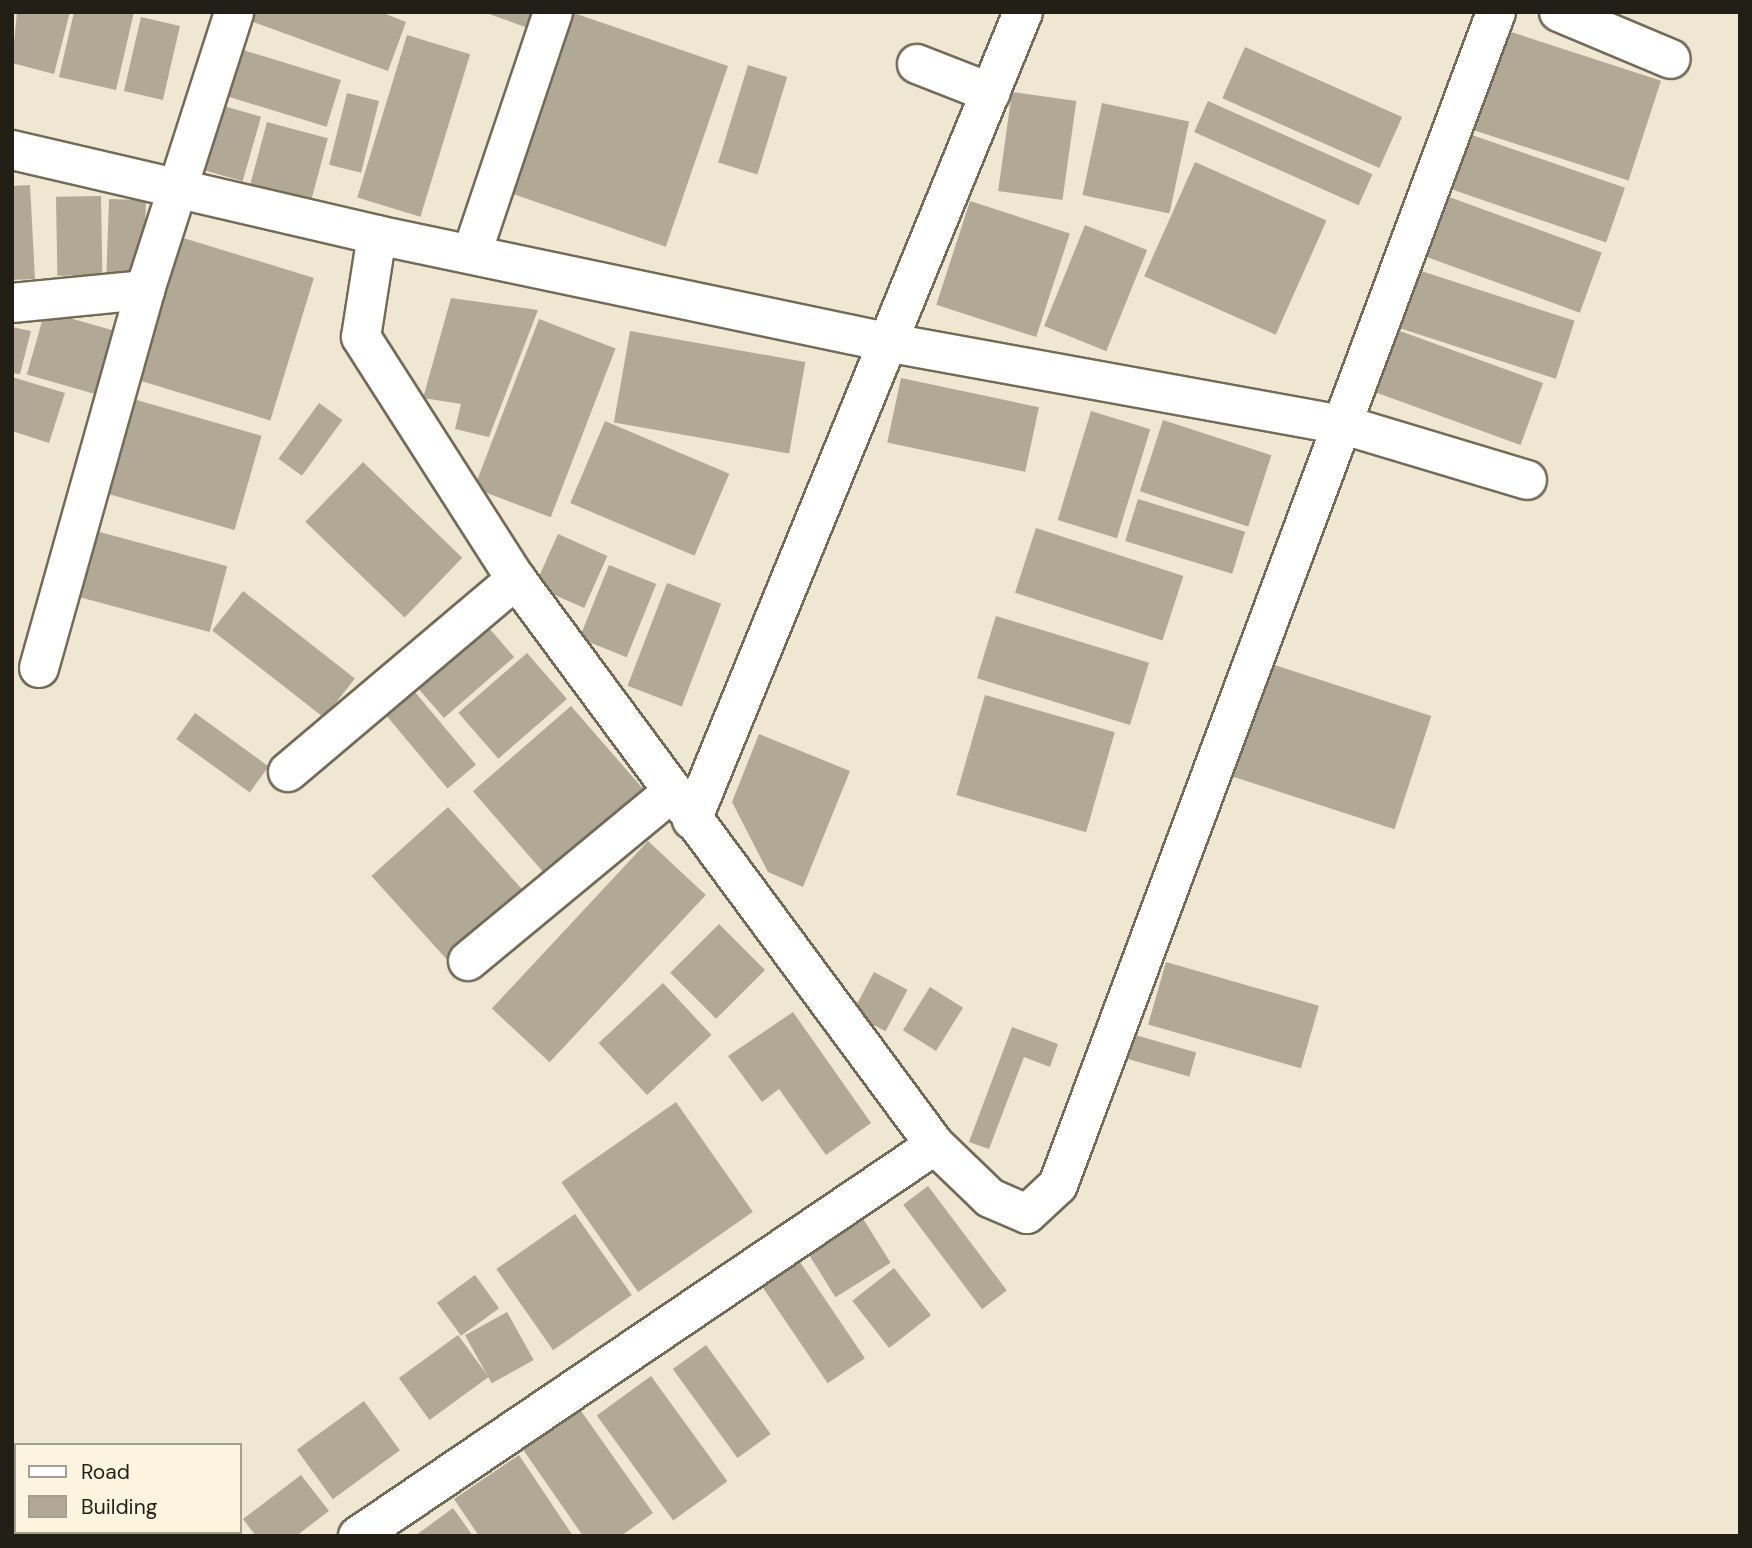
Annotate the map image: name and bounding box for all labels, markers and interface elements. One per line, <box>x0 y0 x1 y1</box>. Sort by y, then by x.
legend <box>14 1443 242 1534</box>
text: Road <box>81 1458 130 1486</box>
text: Building <box>81 1493 157 1521</box>

